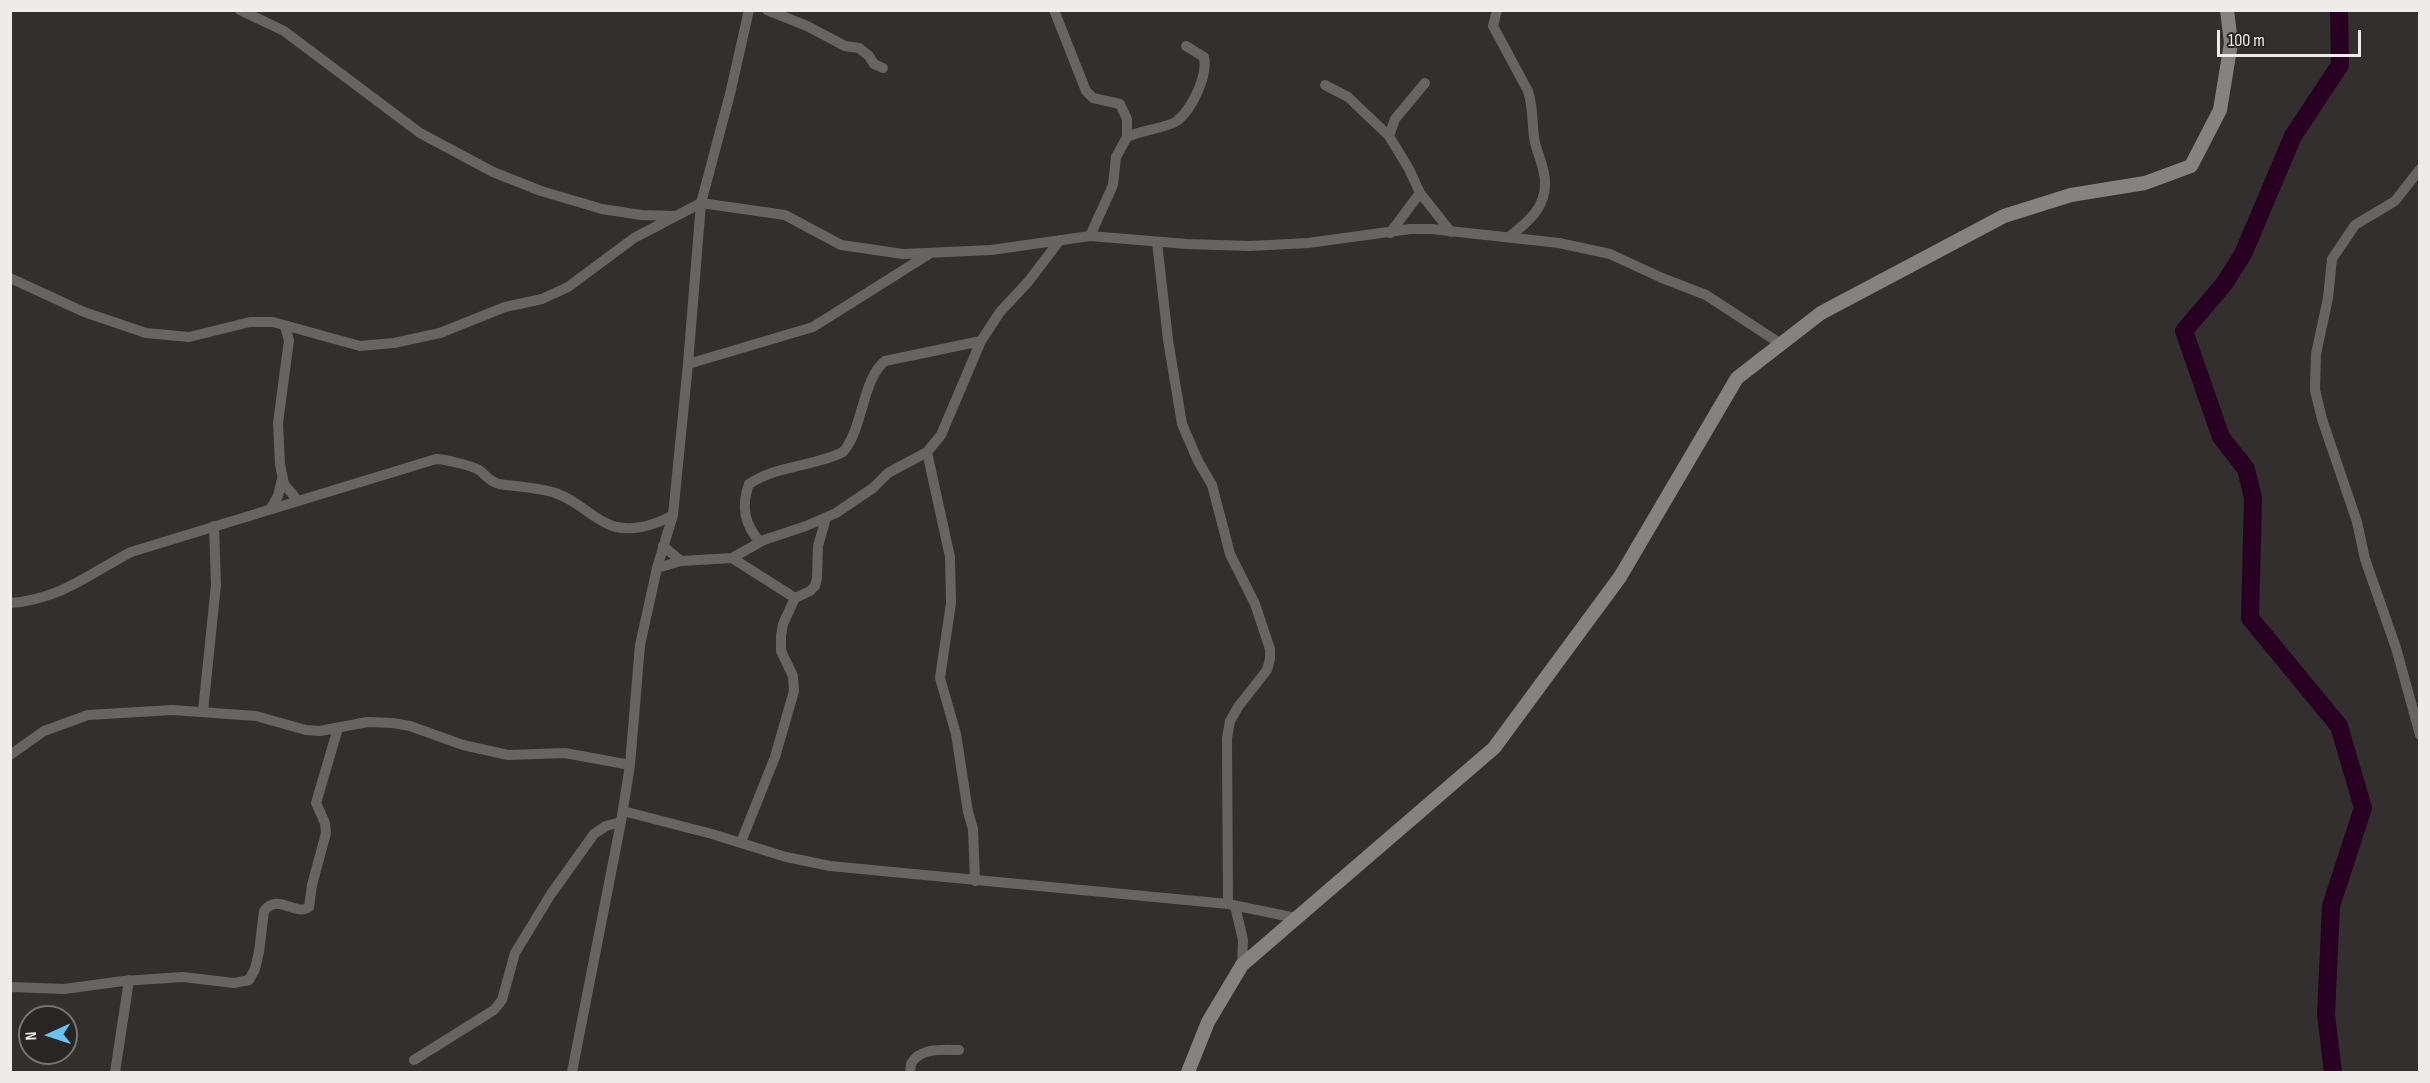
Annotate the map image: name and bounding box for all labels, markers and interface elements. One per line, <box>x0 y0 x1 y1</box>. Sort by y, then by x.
scale bar <box>2220 18 2364 56</box>
text: 100 m <box>2228 30 2265 51</box>
north arrow <box>18 1005 78 1065</box>
text: N <box>22 1031 41 1041</box>

